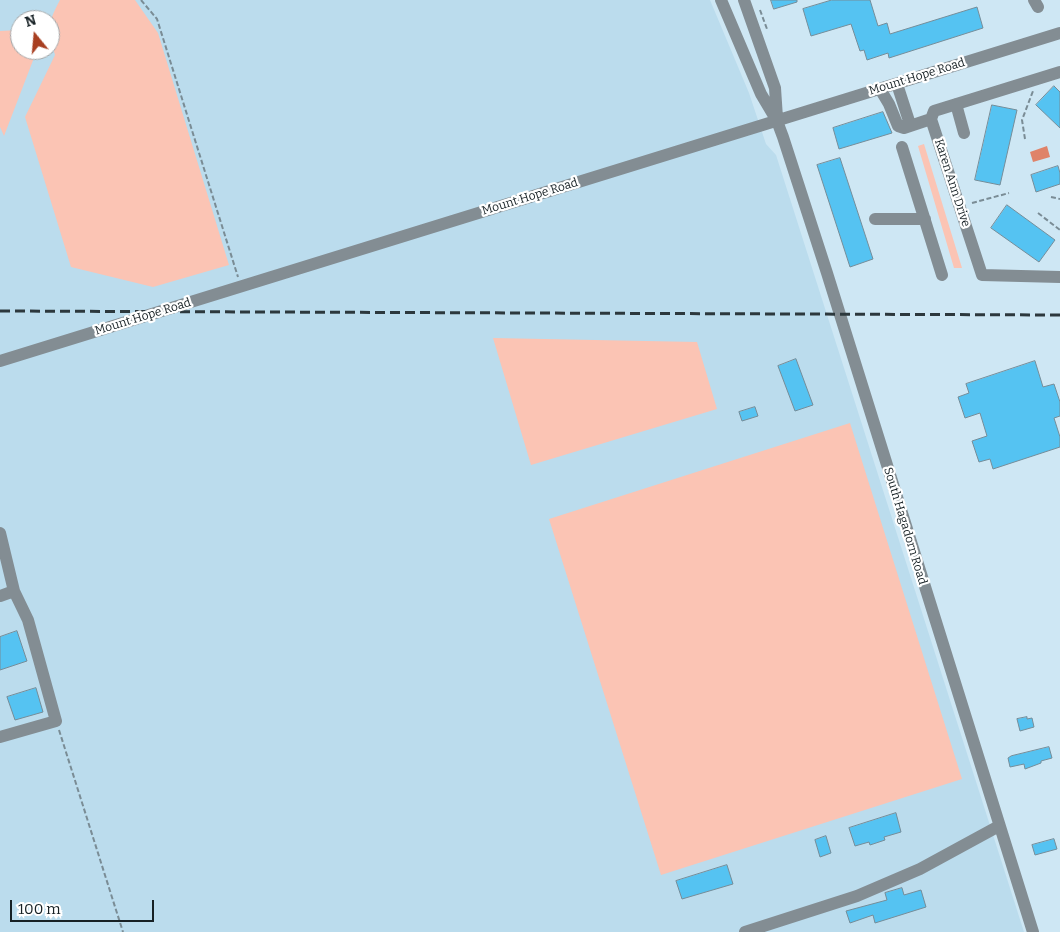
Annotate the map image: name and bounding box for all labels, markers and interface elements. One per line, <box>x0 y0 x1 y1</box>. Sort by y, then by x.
north arrow <box>10 10 60 60</box>
text: N <box>23 11 38 31</box>
street label: Mount Hope Road <box>867 56 967 98</box>
street label: Karen Ann Drive <box>931 137 973 229</box>
street label: Mount Hope Road <box>480 176 580 218</box>
street label: Mount Hope Road <box>93 296 193 338</box>
street label: South Hagadorn Road <box>880 466 930 586</box>
scale bar <box>12 890 156 922</box>
text: 100 m <box>18 900 61 918</box>

